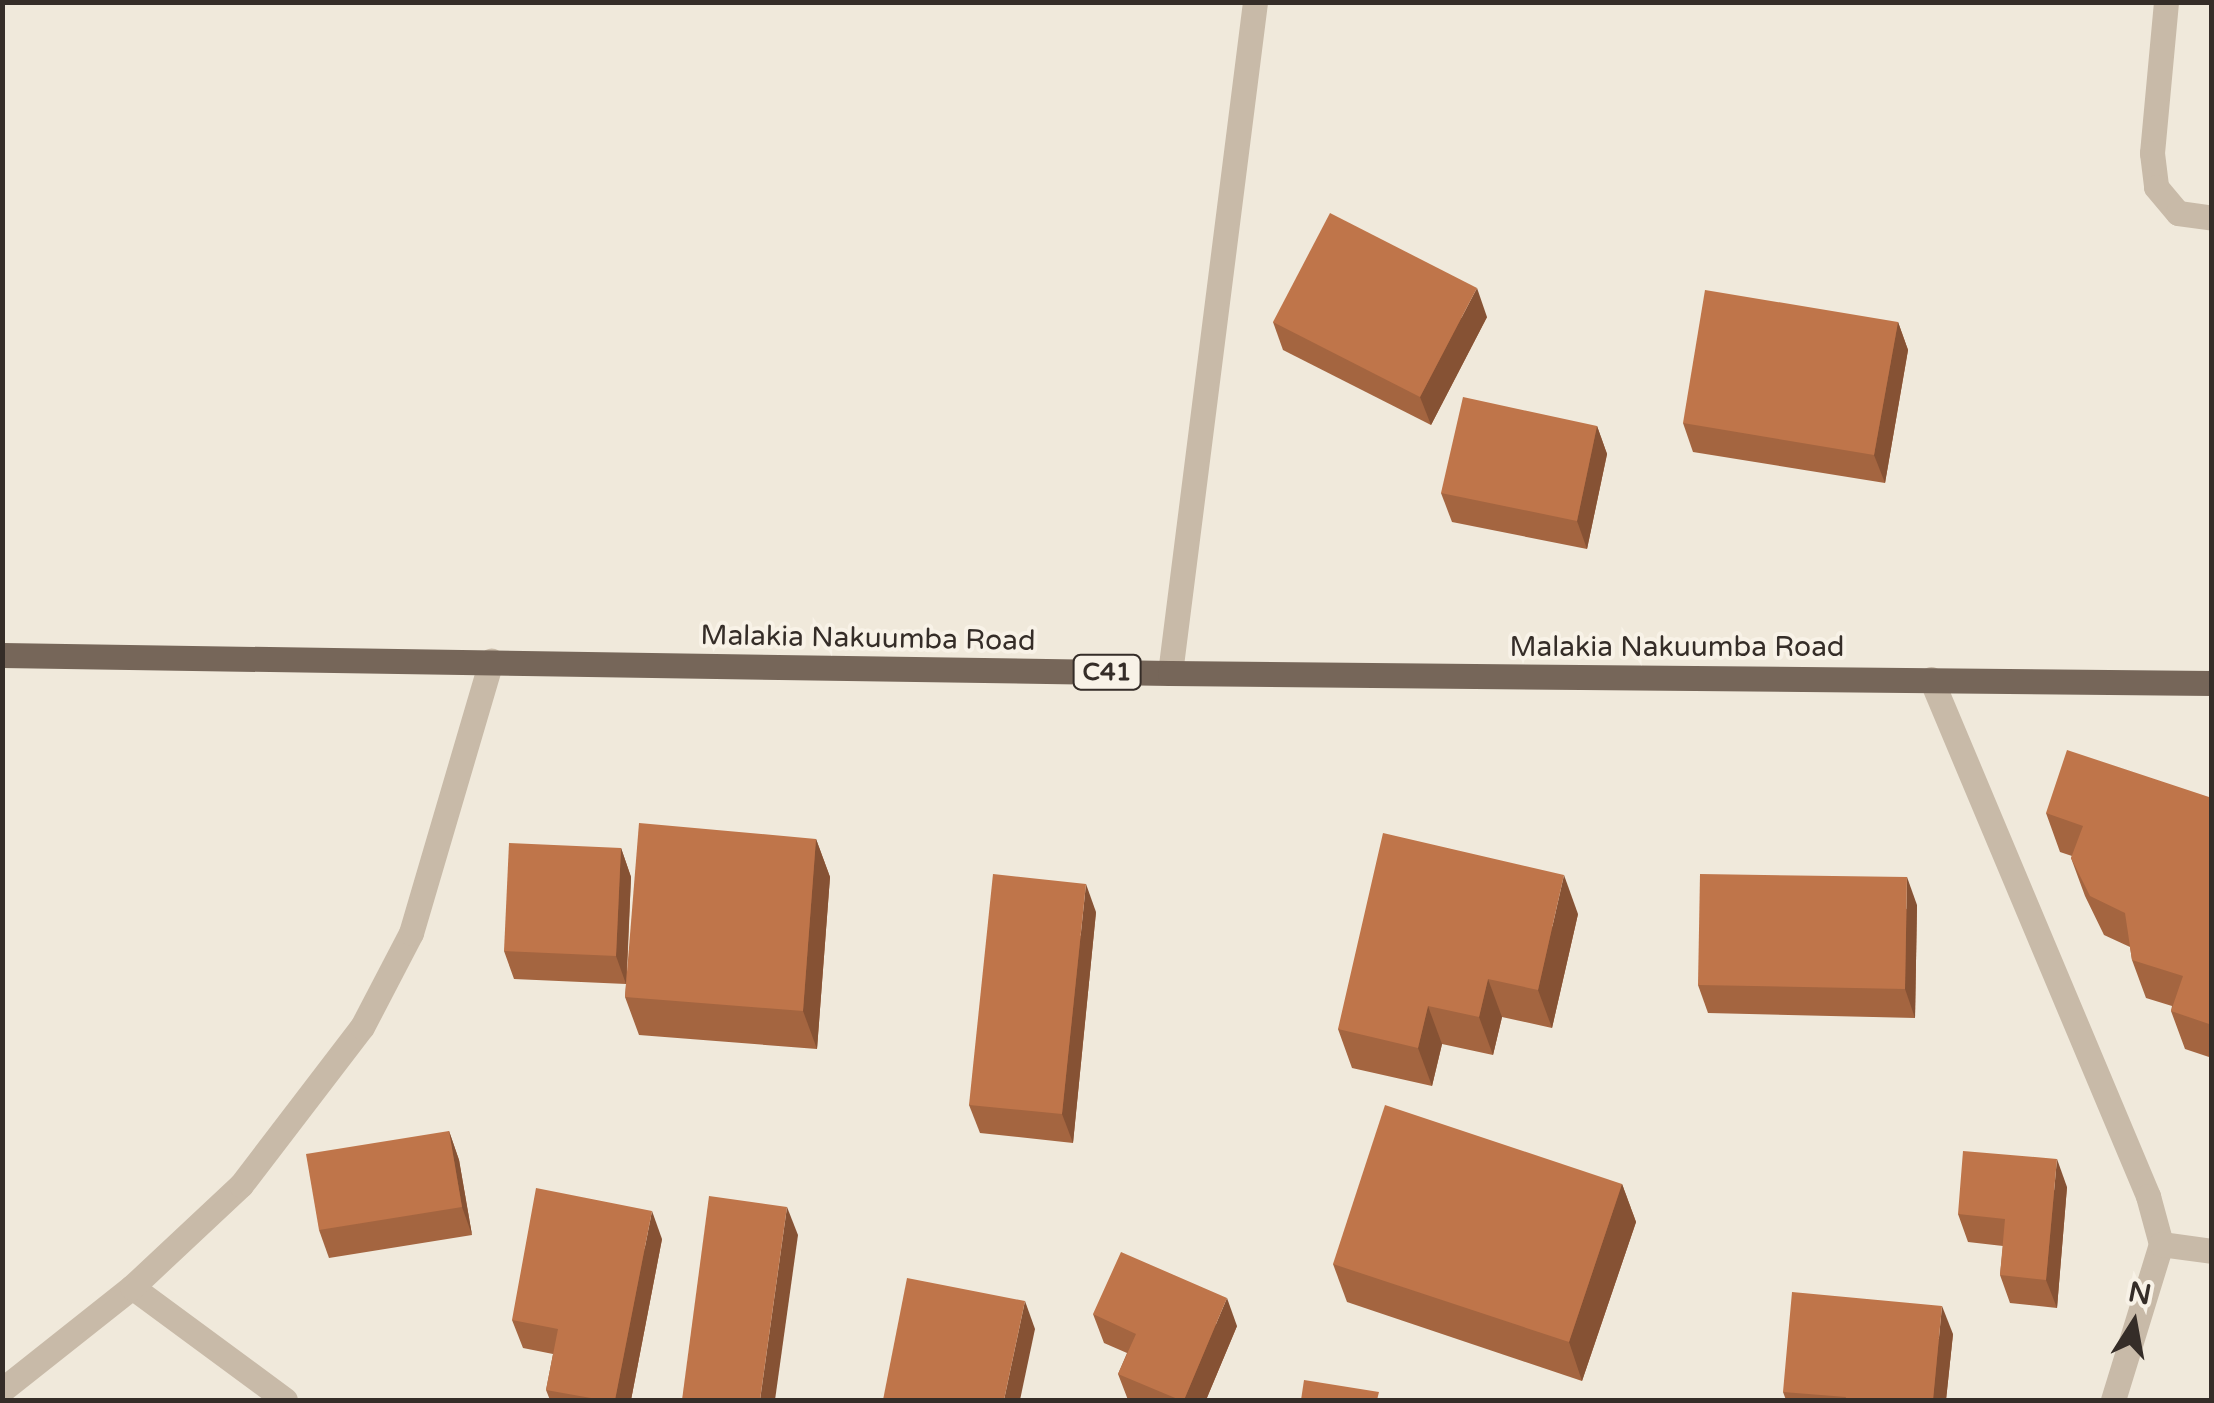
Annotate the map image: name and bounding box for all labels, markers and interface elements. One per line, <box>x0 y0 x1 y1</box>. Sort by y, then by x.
street label: Malakia Nakuumba Road <box>700 618 1036 658</box>
street label: Malakia Nakuumba Road <box>1509 630 1845 664</box>
road number: C41 <box>1072 652 1142 692</box>
north arrow <box>2084 1273 2184 1373</box>
text: N <box>2125 1275 2154 1312</box>

